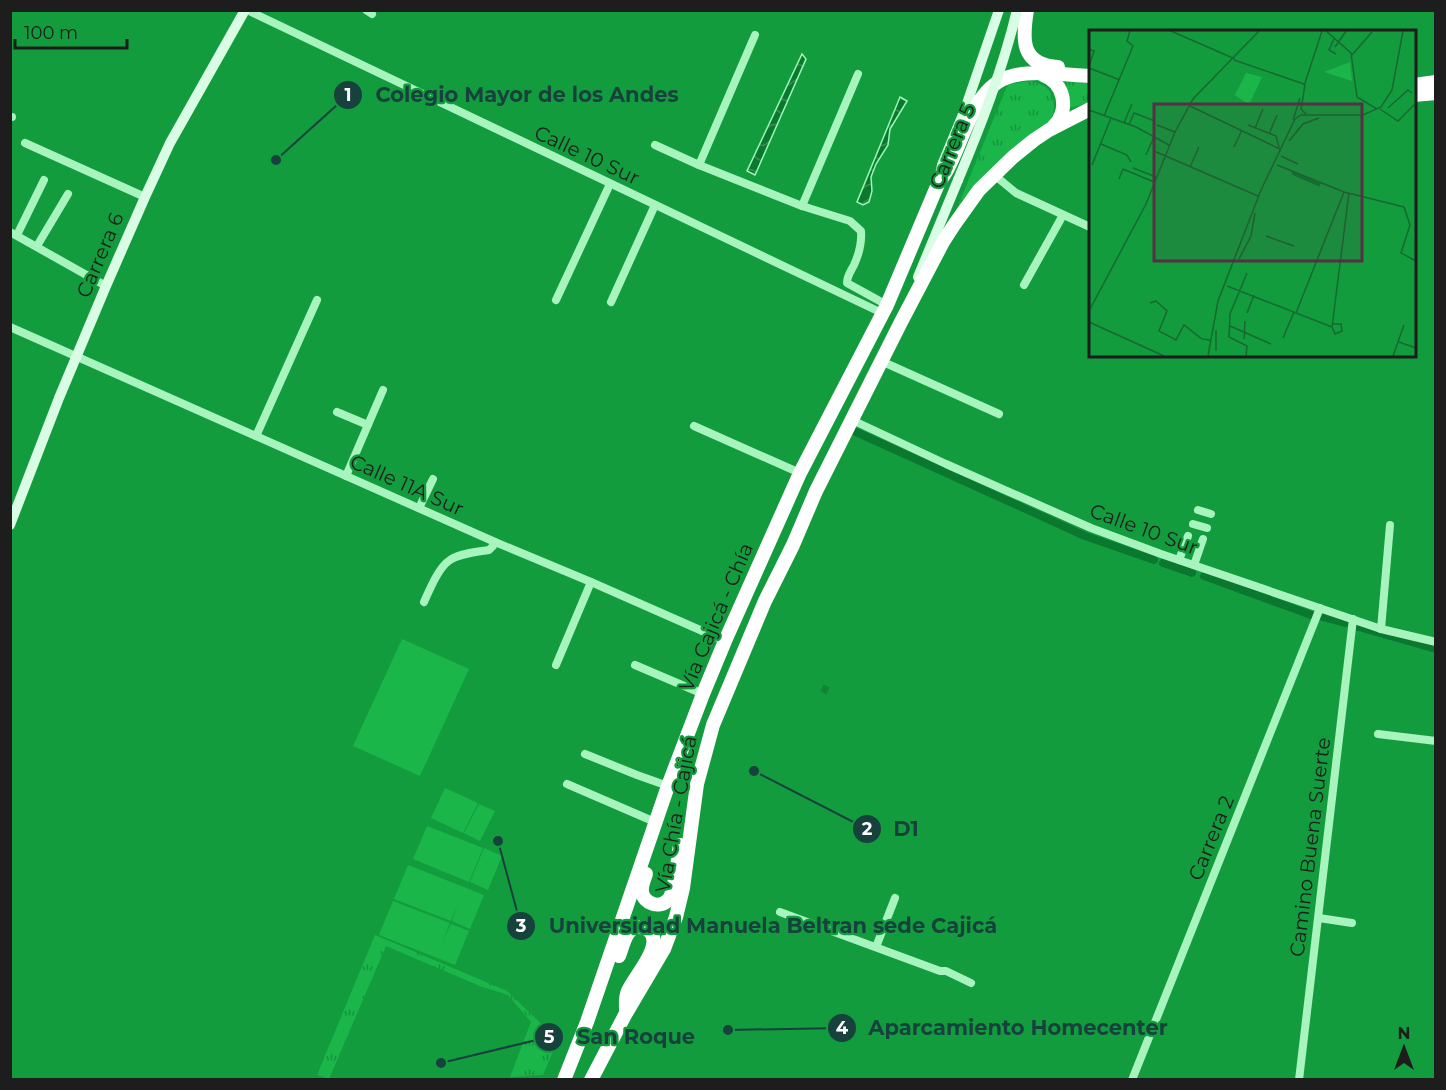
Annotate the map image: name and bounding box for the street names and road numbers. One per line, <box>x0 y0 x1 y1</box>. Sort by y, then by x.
street label: Carrera 5 <box>924 100 980 192</box>
street label: Calle 10 Sur <box>531 120 643 190</box>
street label: Carrera 6 <box>71 209 129 301</box>
street label: Calle 11A Sur <box>347 449 467 521</box>
street label: Calle 10 Sur <box>1087 498 1201 560</box>
street label: Vía Cajicá - Chía <box>674 539 758 695</box>
street label: Vía Chía - Cajicá <box>650 734 702 894</box>
street label: Camino Buena Suerte <box>1285 736 1335 958</box>
street label: Carrera 2 <box>1183 792 1239 884</box>

